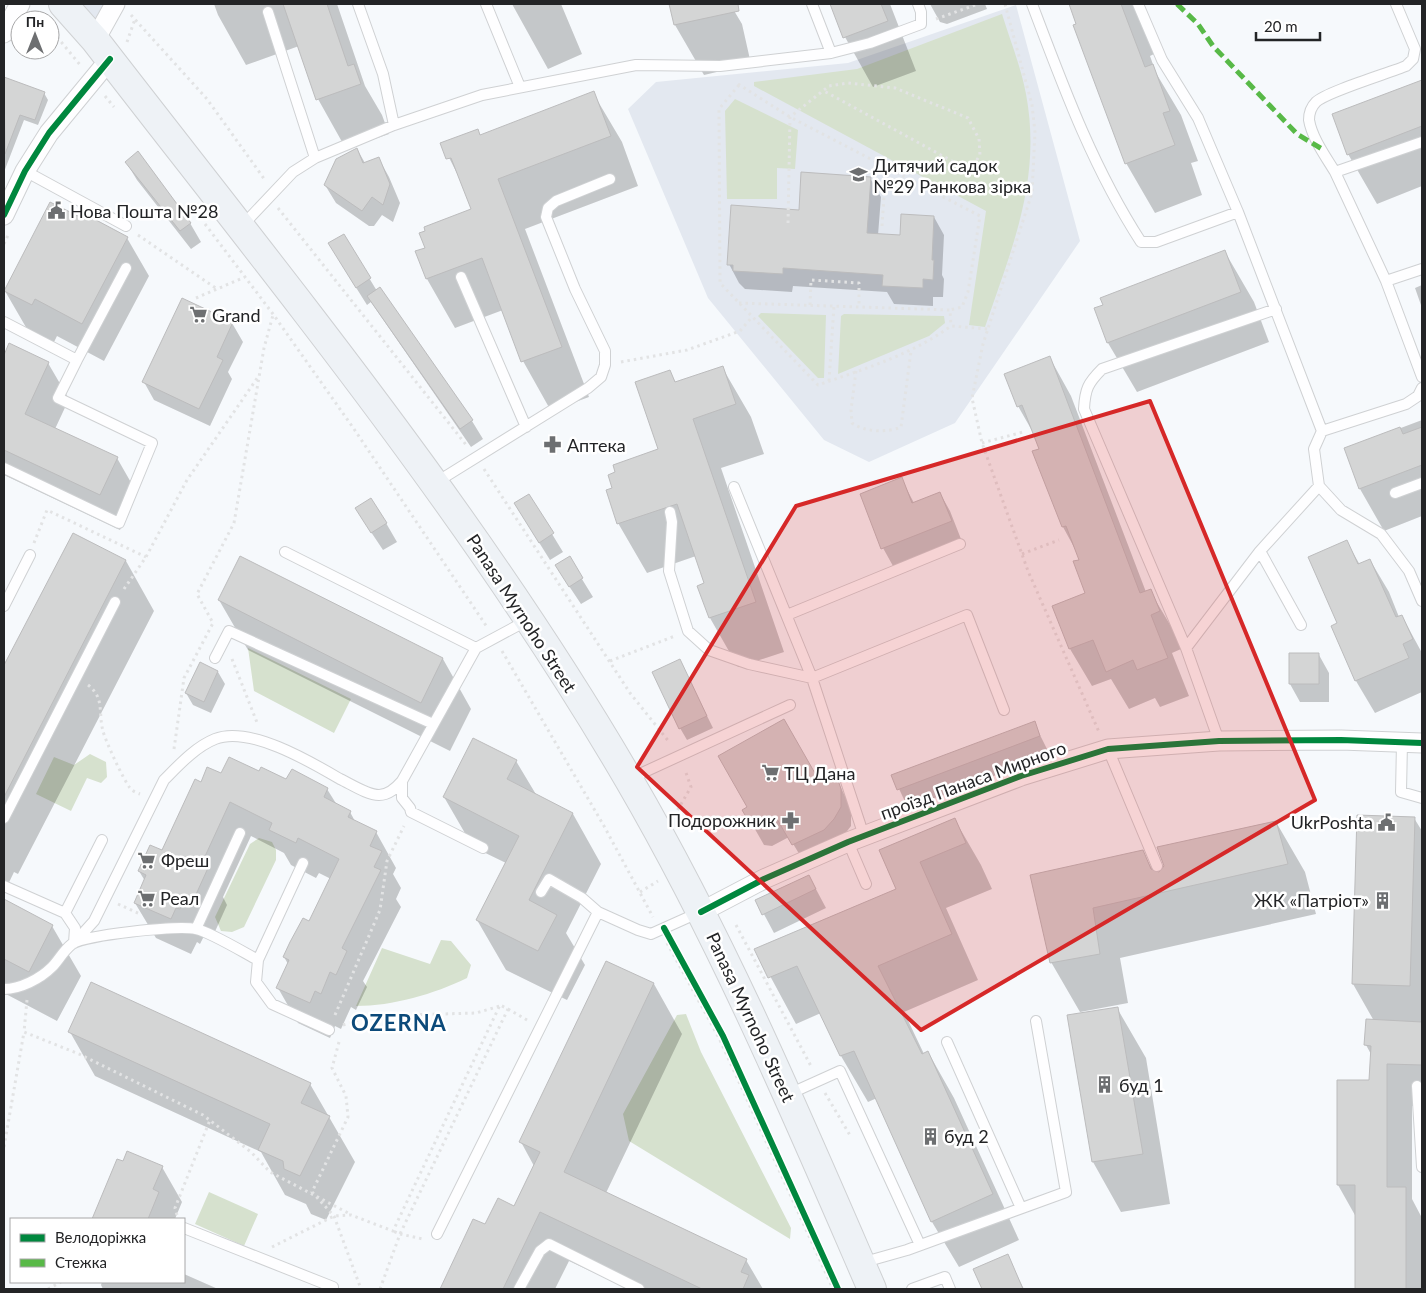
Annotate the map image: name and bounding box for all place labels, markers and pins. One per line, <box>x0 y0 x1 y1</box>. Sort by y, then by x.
place label: Дитячий садок №29 Ранкова зірка <box>873 154 1031 197</box>
school or university icon: Дитячий садок №29 Ранкова зірка <box>849 165 869 185</box>
place label: Нова Пошта №28 <box>70 200 218 222</box>
public building icon: Нова Пошта №28 <box>46 201 66 221</box>
place label: Grand <box>212 304 260 326</box>
supermarket icon: Grand <box>188 305 208 325</box>
place label: Аптека <box>567 434 626 456</box>
pharmacy icon: Аптека <box>543 435 563 455</box>
place label: ТЦ Дана <box>784 762 855 784</box>
supermarket icon: ТЦ Дана <box>760 763 780 783</box>
place label: Подорожник <box>668 809 777 831</box>
pharmacy icon: Подорожник <box>780 810 800 830</box>
place label: UkrPoshta <box>1291 811 1373 833</box>
public building icon: UkrPoshta <box>1377 812 1397 832</box>
place label: Фреш <box>161 849 209 871</box>
supermarket icon: Фреш <box>137 850 157 870</box>
place label: Реал <box>160 887 199 909</box>
supermarket icon: Реал <box>136 888 156 908</box>
place label: ЖК «Патріот» <box>1254 889 1369 911</box>
building icon: ЖК «Патріот» <box>1373 890 1393 910</box>
place label: буд 1 <box>1119 1074 1164 1096</box>
building icon: буд 1 <box>1095 1075 1115 1095</box>
place label: буд 2 <box>944 1125 989 1147</box>
building icon: буд 2 <box>920 1126 940 1146</box>

